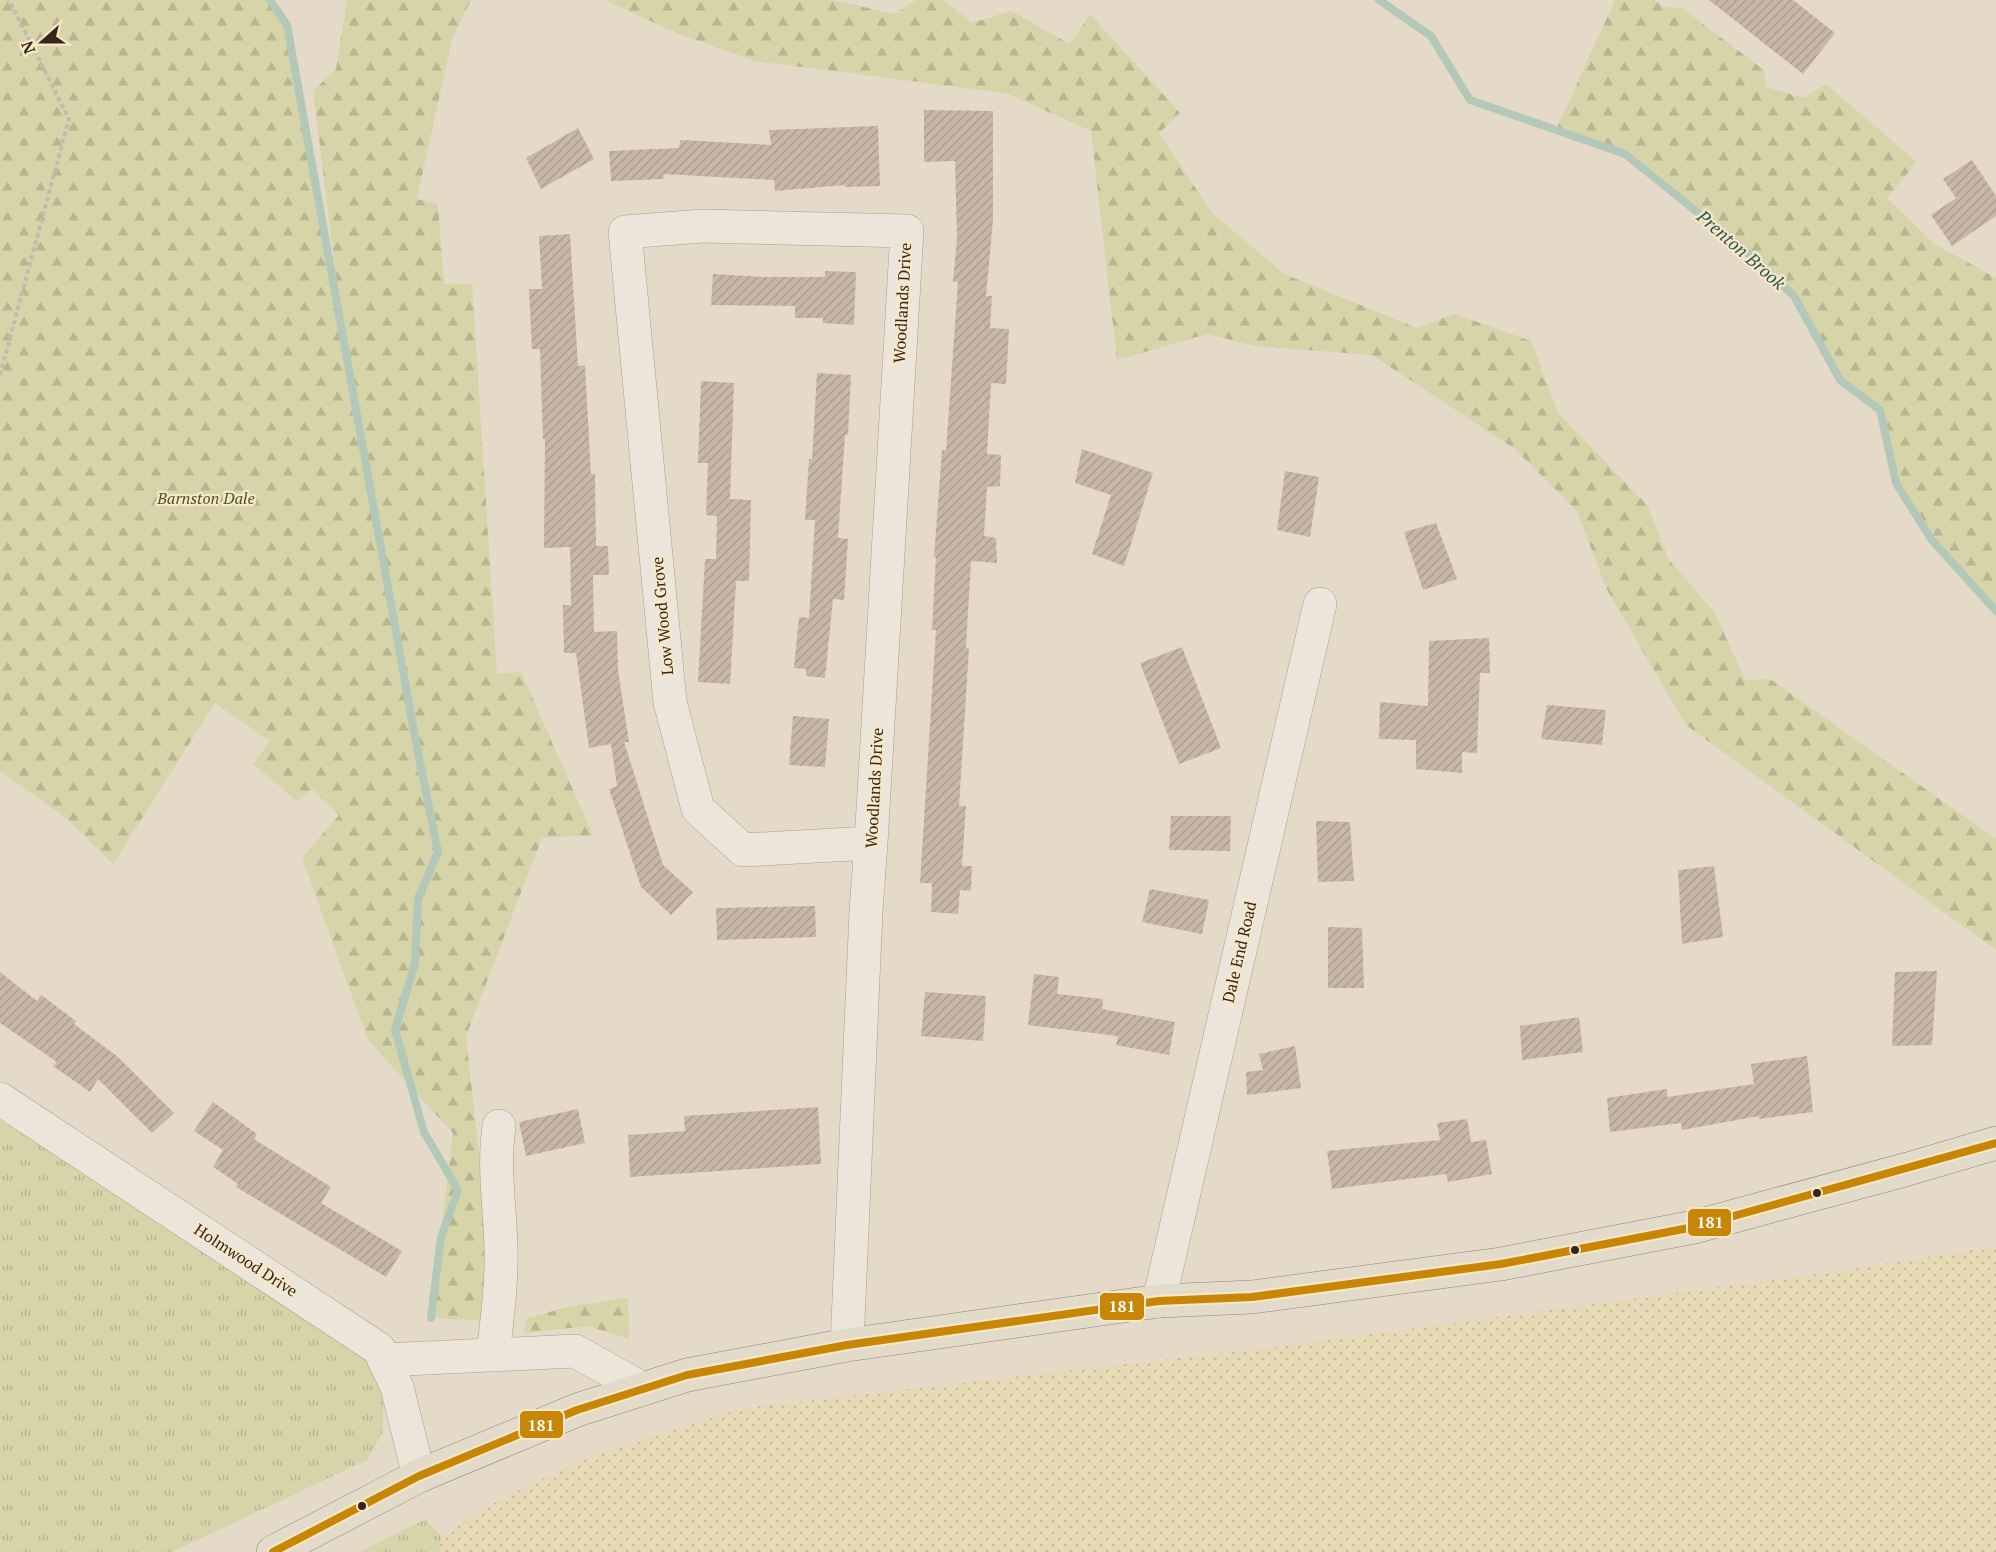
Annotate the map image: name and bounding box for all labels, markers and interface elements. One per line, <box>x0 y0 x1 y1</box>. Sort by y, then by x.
north arrow <box>12 12 72 72</box>
text: N <box>16 38 40 57</box>
water label: Prenton Brook <box>1692 203 1791 295</box>
street label: Woodlands Drive <box>888 242 916 364</box>
park label: Barnston Dale <box>156 487 255 509</box>
street label: Low Wood Grove <box>646 556 678 676</box>
street label: Woodlands Drive <box>860 727 888 849</box>
street label: Dale End Road <box>1217 899 1261 1005</box>
unlabelled marker <box>1811 1187 1823 1199</box>
line badge: 181 <box>1687 1208 1732 1237</box>
text: 181 <box>1696 1211 1724 1233</box>
street label: Holmwood Drive <box>190 1218 302 1302</box>
unlabelled marker <box>1569 1244 1581 1256</box>
line badge: 181 <box>1099 1292 1145 1321</box>
text: 181 <box>1108 1295 1136 1317</box>
line badge: 181 <box>519 1410 564 1439</box>
text: 181 <box>527 1414 555 1436</box>
unlabelled marker <box>356 1500 368 1512</box>

